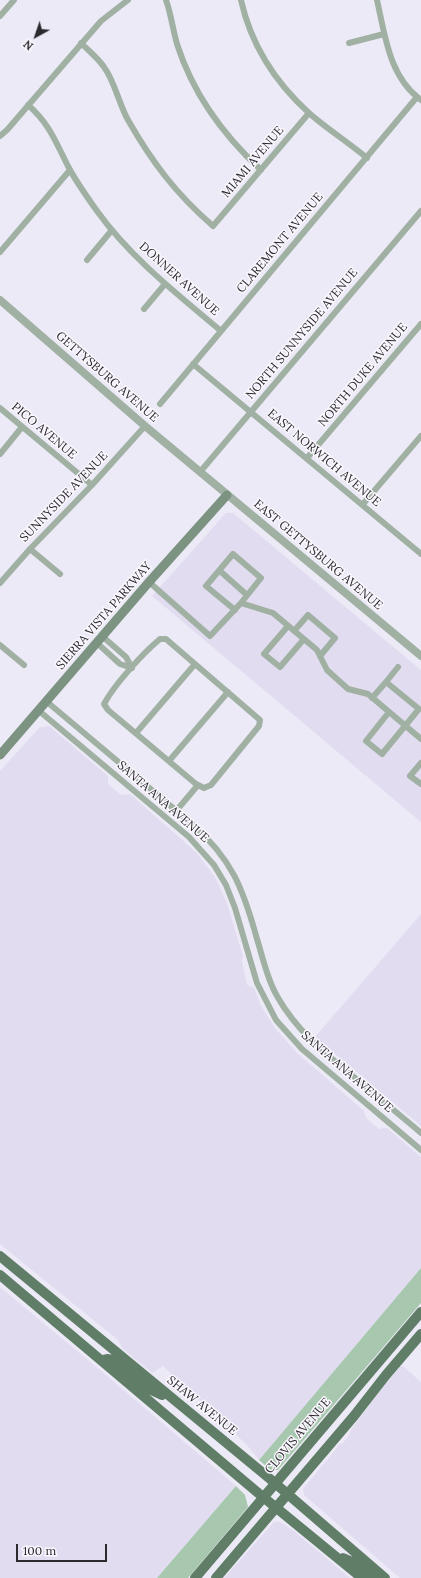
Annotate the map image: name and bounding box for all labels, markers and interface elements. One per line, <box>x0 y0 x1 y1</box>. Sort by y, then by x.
north arrow <box>16 16 56 56</box>
text: N <box>21 37 36 53</box>
street label: MIAMI AVENUE <box>219 123 287 201</box>
street label: CLAREMONT AVENUE <box>234 190 326 296</box>
street label: DONNER AVENUE <box>136 239 222 319</box>
street label: NORTH SUNNYSIDE AVENUE <box>243 266 361 402</box>
street label: NORTH DUKE AVENUE <box>315 320 411 430</box>
street label: GETTYSBURG AVENUE <box>53 329 161 425</box>
street label: PICO AVENUE <box>9 400 79 462</box>
street label: EAST NORWICH AVENUE <box>265 406 383 510</box>
street label: SUNNYSIDE AVENUE <box>17 449 111 545</box>
street label: EAST GETTYSBURG AVENUE <box>251 497 385 613</box>
street label: SIERRA VISTA PARKWAY <box>53 559 155 673</box>
street label: SANTA ANA AVENUE <box>114 758 212 846</box>
street label: SANTA ANA AVENUE <box>298 1028 396 1116</box>
street label: SHAW AVENUE <box>164 1373 240 1439</box>
street label: CLOVIS AVENUE <box>262 1395 334 1477</box>
scale bar <box>18 1536 109 1562</box>
text: 100 m <box>23 1543 56 1558</box>

